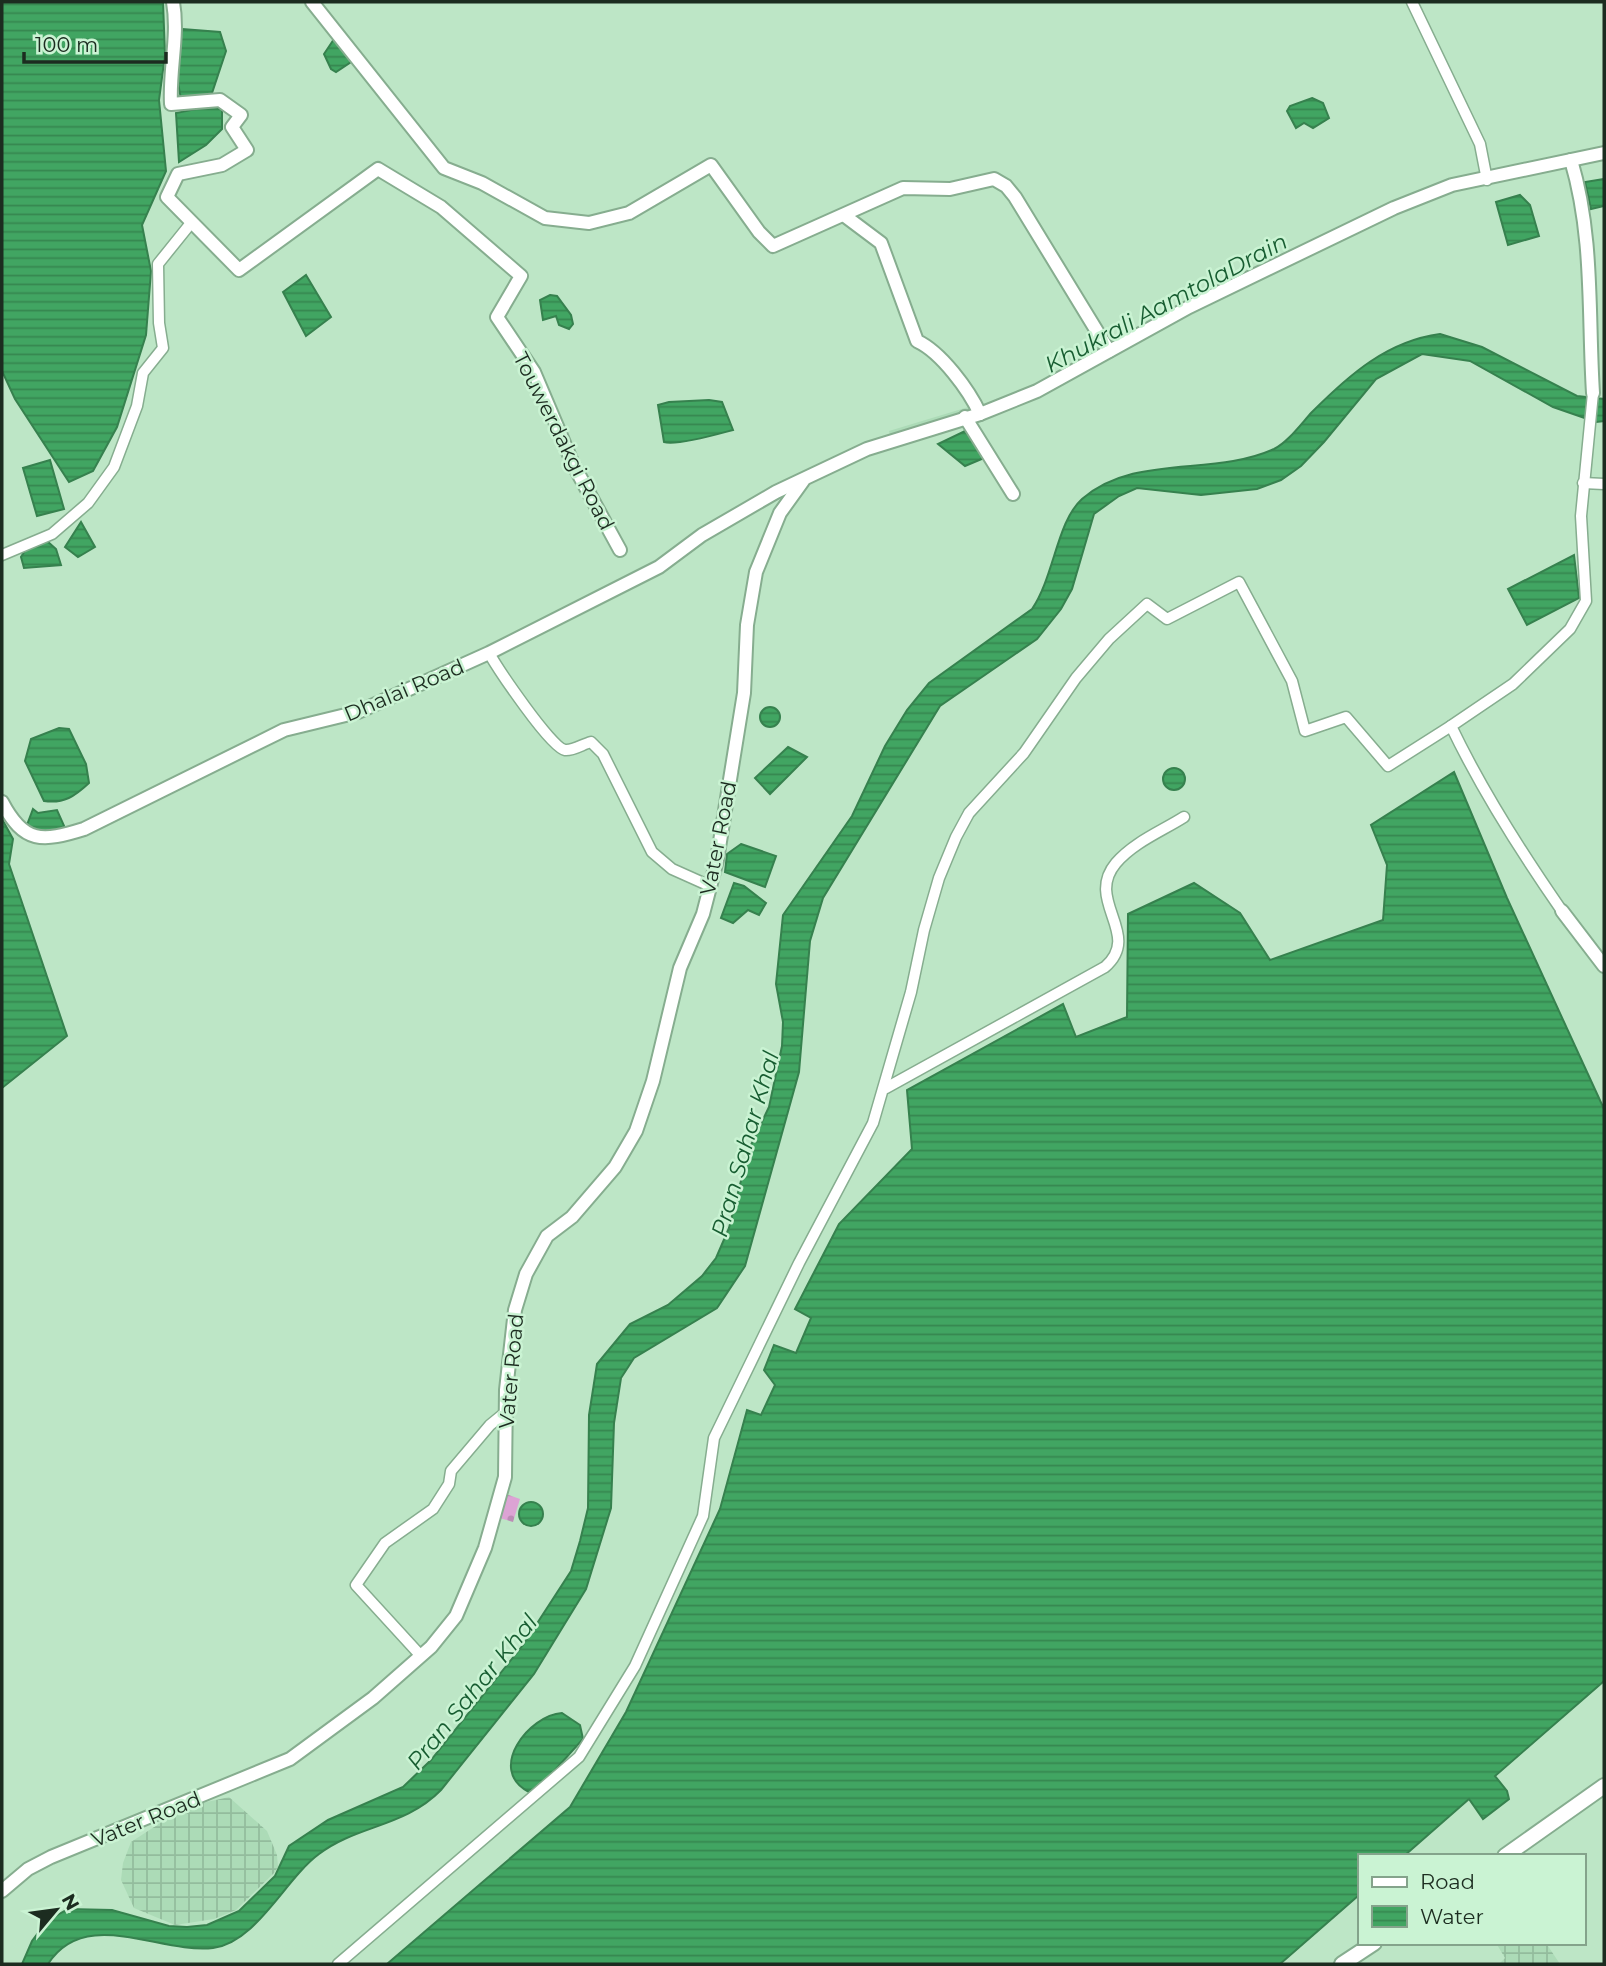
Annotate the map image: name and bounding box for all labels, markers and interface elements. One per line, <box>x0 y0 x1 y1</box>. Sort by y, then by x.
scale bar <box>24 21 166 65</box>
text: 100 m <box>35 32 98 57</box>
water label: Khukrali AamtolaDrain <box>1040 227 1292 379</box>
street label: Touwerdakgi Road <box>508 348 620 534</box>
street label: Dhalai Road <box>340 653 468 727</box>
street label: Vater Road <box>695 779 741 897</box>
water label: Pran Sahar Khal <box>705 1047 785 1240</box>
street label: Vater Road <box>494 1312 528 1430</box>
water label: Pran Sahar Khal <box>401 1608 544 1775</box>
street label: Vater Road <box>88 1786 204 1852</box>
legend <box>1358 1854 1585 1945</box>
text: Road <box>1420 1869 1475 1894</box>
north arrow <box>21 1875 91 1945</box>
text: N <box>57 1890 84 1914</box>
text: Water <box>1420 1904 1484 1929</box>

